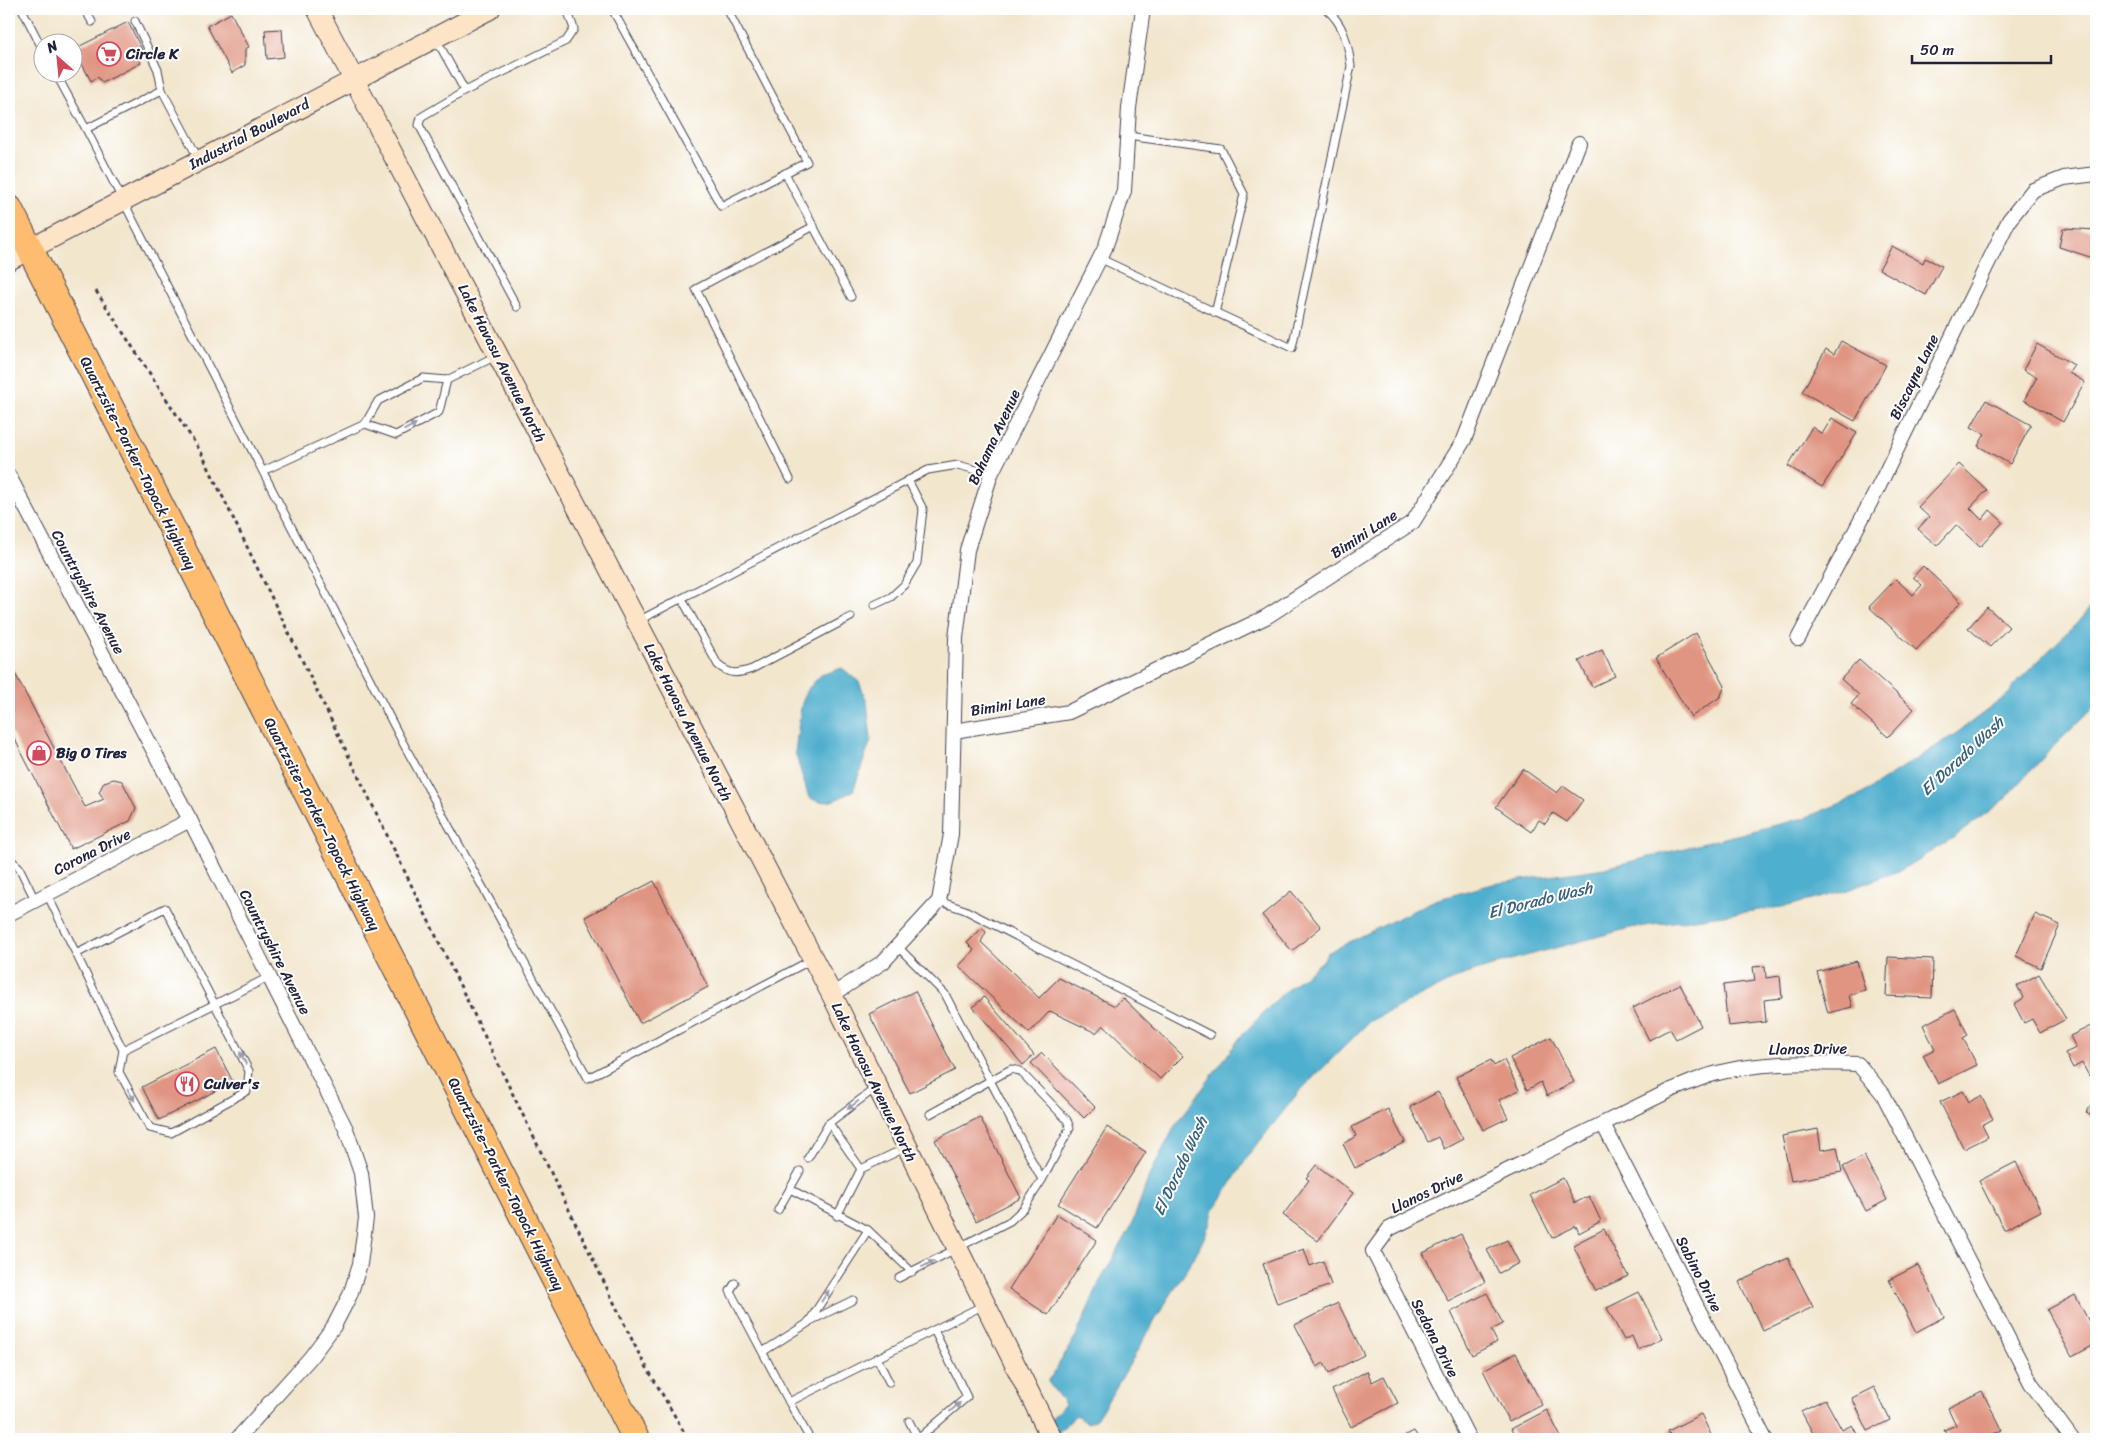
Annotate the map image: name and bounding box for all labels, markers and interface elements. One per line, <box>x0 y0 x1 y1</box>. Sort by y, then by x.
north arrow <box>32 32 82 82</box>
scale bar <box>1912 32 2051 64</box>
text: N <box>41 33 63 61</box>
text: 50 m <box>1920 37 1955 63</box>
supermarket icon: Circle K <box>96 41 122 67</box>
place label: Circle K <box>125 41 180 67</box>
street label: Industrial Boulevard <box>183 91 315 177</box>
street label: Lake Havasu Avenue North <box>451 279 553 447</box>
street label: Biscayne Lane <box>1882 329 1946 424</box>
street label: Quartzsite–Parker–Topock Highway <box>73 352 203 575</box>
street label: Bahama Avenue <box>960 385 1028 489</box>
one-way arrow <box>404 423 417 432</box>
street label: Bimini Lane <box>1325 502 1403 566</box>
street label: Countryshire Avenue <box>44 525 132 659</box>
street label: Lake Havasu Avenue North <box>637 638 739 806</box>
street label: Bimini Lane <box>969 686 1048 724</box>
water label: El Dorado Wash <box>1913 708 2012 803</box>
street label: Quartzsite–Parker–Topock Highway <box>257 713 387 936</box>
shop icon: Big O Tires <box>26 740 52 766</box>
place label: Big O Tires <box>56 740 127 766</box>
street label: Corona Drive <box>49 821 136 883</box>
water label: El Dorado Wash <box>1485 873 1597 927</box>
street label: Countryshire Avenue <box>232 885 318 1020</box>
street label: Lake Havasu Avenue North <box>824 998 924 1166</box>
street label: Llanos Drive <box>1769 1035 1848 1063</box>
one-way arrow <box>239 1051 247 1065</box>
restaurant icon: Culver's <box>174 1071 200 1097</box>
place label: Culver's <box>203 1071 260 1097</box>
street label: Quartzsite–Parker–Topock Highway <box>441 1073 571 1296</box>
one-way arrow <box>127 1088 136 1101</box>
one-way arrow <box>846 1100 860 1110</box>
water label: El Dorado Wash <box>1144 1110 1216 1220</box>
street label: Llanos Drive <box>1386 1163 1468 1221</box>
street label: Sabino Drive <box>1669 1231 1729 1317</box>
one-way arrow <box>921 1260 935 1268</box>
one-way arrow <box>820 1289 830 1303</box>
street label: Sedona Drive <box>1404 1294 1466 1383</box>
one-way arrow <box>949 1402 962 1413</box>

